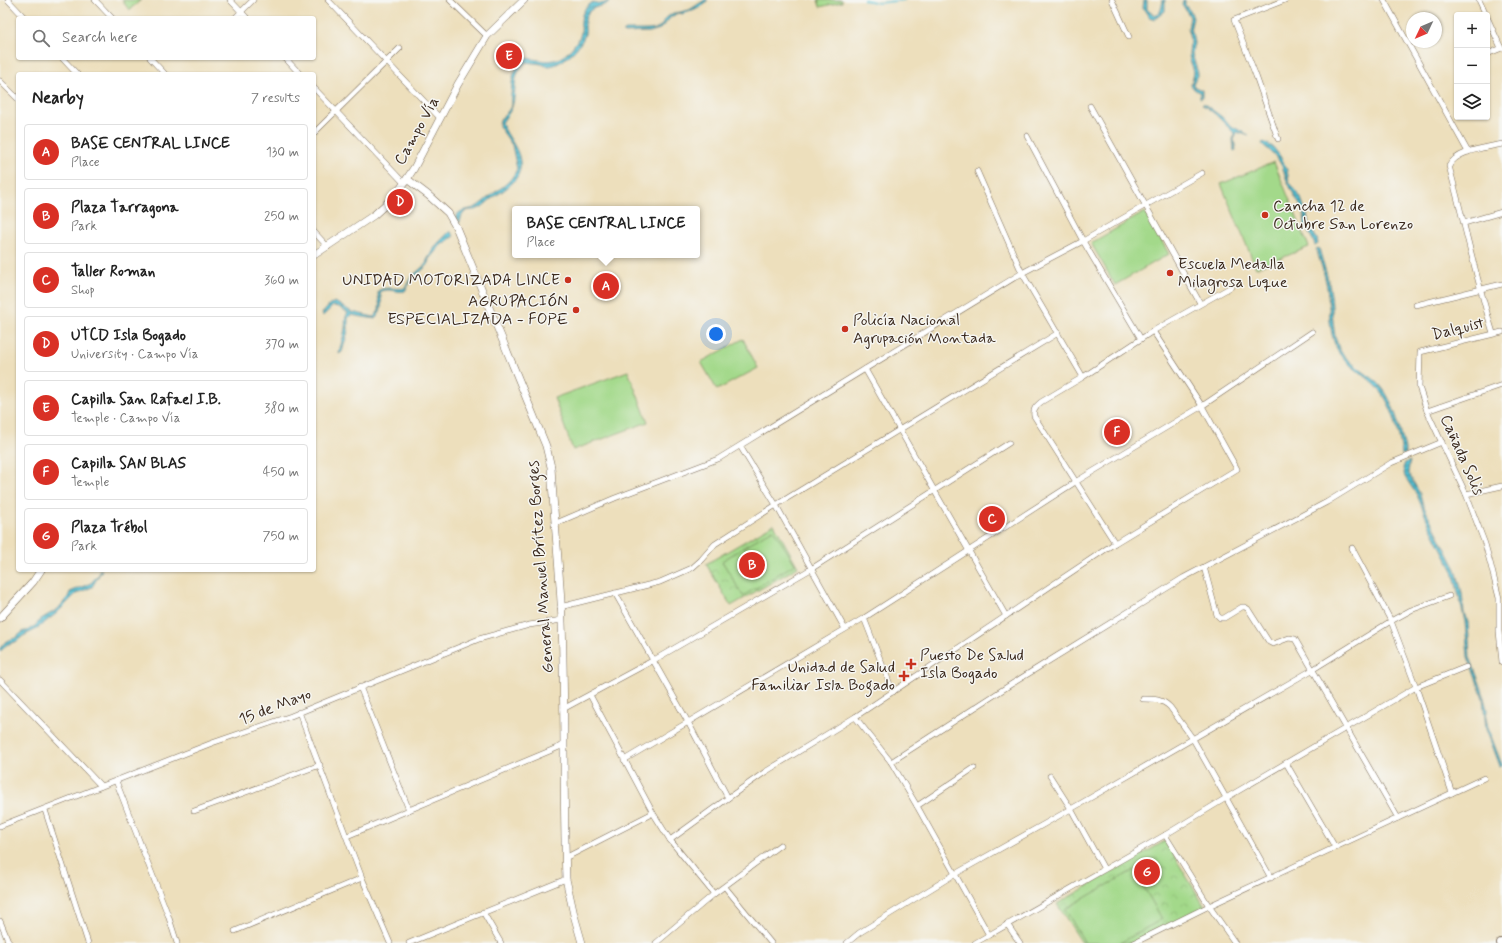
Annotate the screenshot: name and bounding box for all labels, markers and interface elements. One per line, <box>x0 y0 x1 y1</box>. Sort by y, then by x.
north arrow <box>1406 12 1442 48</box>
map controls <box>1454 12 1490 120</box>
button: + <box>1454 12 1490 48</box>
search box <box>16 16 316 60</box>
icon: search <box>30 27 52 49</box>
text: Search here <box>62 28 138 48</box>
pin: E <box>496 41 522 71</box>
button: − <box>1454 48 1490 84</box>
button: layers <box>1454 84 1490 120</box>
text: Nearby <box>32 87 84 109</box>
text: 7 results <box>251 90 300 107</box>
street label: Campo Vía <box>390 93 444 169</box>
text: BASE CENTRAL LINCE <box>71 134 230 154</box>
text: A <box>42 144 50 161</box>
text: 130 m <box>266 144 299 161</box>
text: Place <box>71 154 100 171</box>
pin: D <box>387 187 413 217</box>
place label: Cancha 12 de Octubre San Lorenzo <box>1273 196 1413 235</box>
text: Plaza Tarragona <box>71 198 179 218</box>
popup <box>512 206 700 258</box>
text: B <box>42 208 50 225</box>
text: 250 m <box>264 208 299 225</box>
marker: Cancha 12 de Octubre San Lorenzo <box>1260 210 1270 220</box>
text: BASE CENTRAL LINCE <box>526 214 686 234</box>
text: Park <box>71 218 97 235</box>
text: Place <box>526 234 555 251</box>
place label: Escuela Medalla Milagrosa Luque <box>1178 254 1288 294</box>
text: Taller Roman <box>71 262 155 282</box>
marker: Escuela Medalla Milagrosa Luque <box>1165 268 1175 278</box>
place label: UNIDAD MOTORIZADA LINCE <box>342 270 560 291</box>
pin: A <box>593 271 619 301</box>
text: C <box>41 272 51 289</box>
text: 360 m <box>264 272 299 289</box>
marker: UNIDAD MOTORIZADA LINCE <box>563 275 573 285</box>
text: Shop <box>71 282 95 299</box>
place label: AGRUPACIÓN ESPECIALIZADA - FOPE <box>387 291 568 330</box>
marker: AGRUPACIÓN ESPECIALIZADA - FOPE <box>571 305 581 315</box>
place label: Policía Nacional Agrupación Montada <box>853 310 996 349</box>
street label: Dalquist <box>1430 312 1486 346</box>
your location <box>706 324 726 344</box>
marker: Policía Nacional Agrupación Montada <box>840 324 850 334</box>
text: UTCD Isla Bogado <box>71 326 186 346</box>
text: D <box>42 336 50 353</box>
text: 370 m <box>265 336 299 353</box>
text: University · Campo Vía <box>71 346 198 363</box>
text: Capilla San Rafael I.B. <box>71 390 221 410</box>
text: E <box>42 400 50 417</box>
text: 380 m <box>264 400 299 417</box>
text: Temple · Campo Vía <box>71 410 180 427</box>
street label: Cañada Solis <box>1435 411 1489 499</box>
pin: F <box>1104 417 1130 447</box>
text: Capilla SAN BLAS <box>71 454 186 474</box>
street label: General Manuel Brítez Borges <box>523 460 560 674</box>
text: F <box>43 464 49 481</box>
text: 450 m <box>263 464 299 481</box>
text: Temple <box>71 474 109 491</box>
pin: C <box>979 504 1005 534</box>
text: Plaza Trébol <box>71 518 147 538</box>
text: G <box>42 528 50 545</box>
text: 750 m <box>263 528 299 545</box>
text: Park <box>71 538 97 555</box>
pin: B <box>739 550 765 580</box>
place label: Puesto De Salud Isla Bogado <box>920 645 1024 684</box>
place label: Unidad de Salud Familiar Isla Bogado <box>751 657 895 697</box>
marker: Puesto De Salud Isla Bogado <box>905 658 917 670</box>
marker: Unidad de Salud Familiar Isla Bogado <box>898 670 910 682</box>
street label: 15 de Mayo <box>236 684 314 730</box>
pin: G <box>1134 857 1160 887</box>

